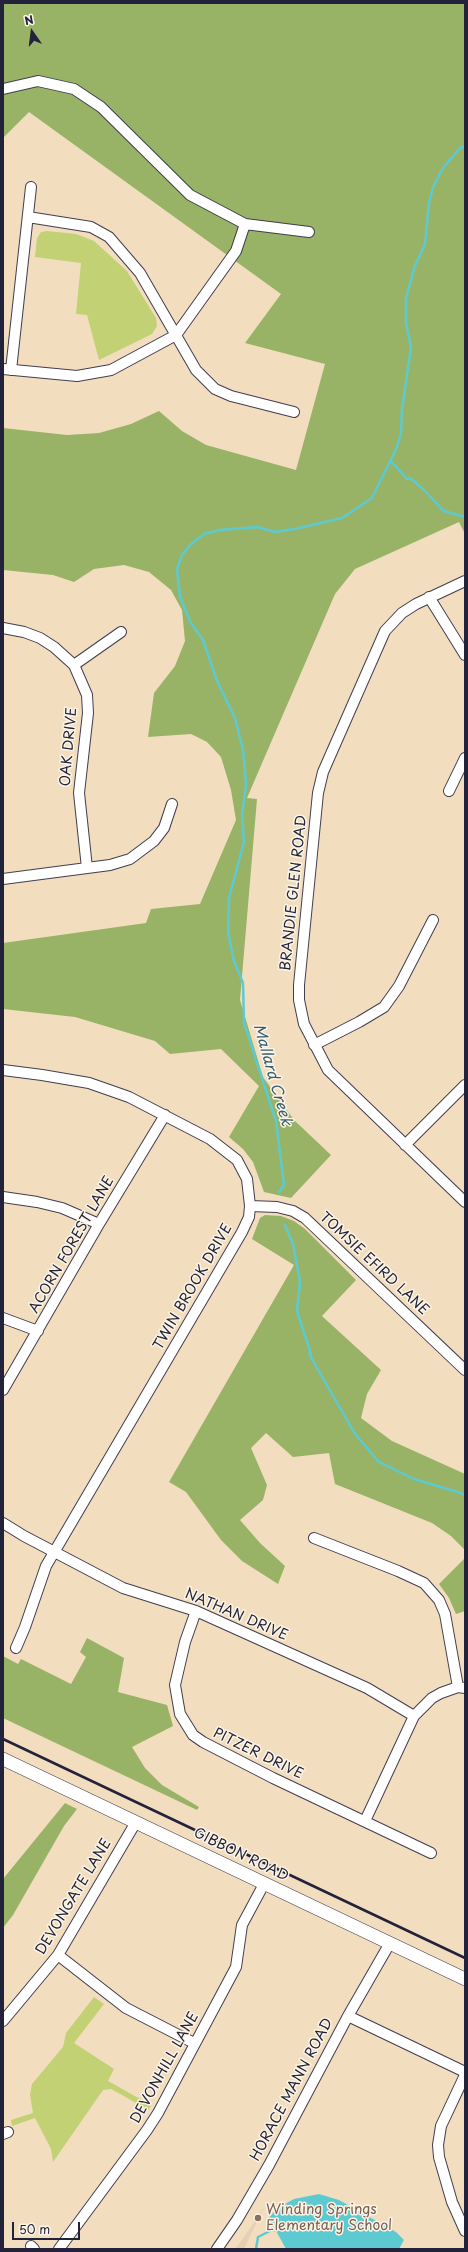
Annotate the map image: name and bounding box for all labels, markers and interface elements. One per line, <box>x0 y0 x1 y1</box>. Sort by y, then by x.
text: N <box>23 11 35 29</box>
north arrow <box>12 12 52 52</box>
street label: OAK DRIVE <box>57 707 81 787</box>
street label: BRANDIE GLEN ROAD <box>277 814 311 972</box>
water label: Mallard Creek <box>249 1022 295 1128</box>
street label: ACORN FOREST LANE <box>26 1174 118 1316</box>
street label: TOMSIE EFIRD LANE <box>316 1209 432 1319</box>
street label: TWIN BROOK DRIVE <box>150 1221 236 1353</box>
street label: NATHAN DRIVE <box>182 1586 290 1644</box>
street label: PITZER DRIVE <box>210 1725 306 1783</box>
street label: GIBBON ROAD <box>191 1825 291 1885</box>
street label: DEVONGATE LANE <box>33 1836 115 1958</box>
street label: DEVONHILL LANE <box>127 2009 203 2127</box>
street label: HORACE MANN ROAD <box>247 2016 337 2164</box>
place label: Winding Springs Elementary School <box>266 2202 392 2234</box>
marker: Winding Springs Elementary School <box>253 2213 263 2223</box>
scale bar <box>14 2214 82 2240</box>
text: 50 m <box>19 2220 50 2238</box>

